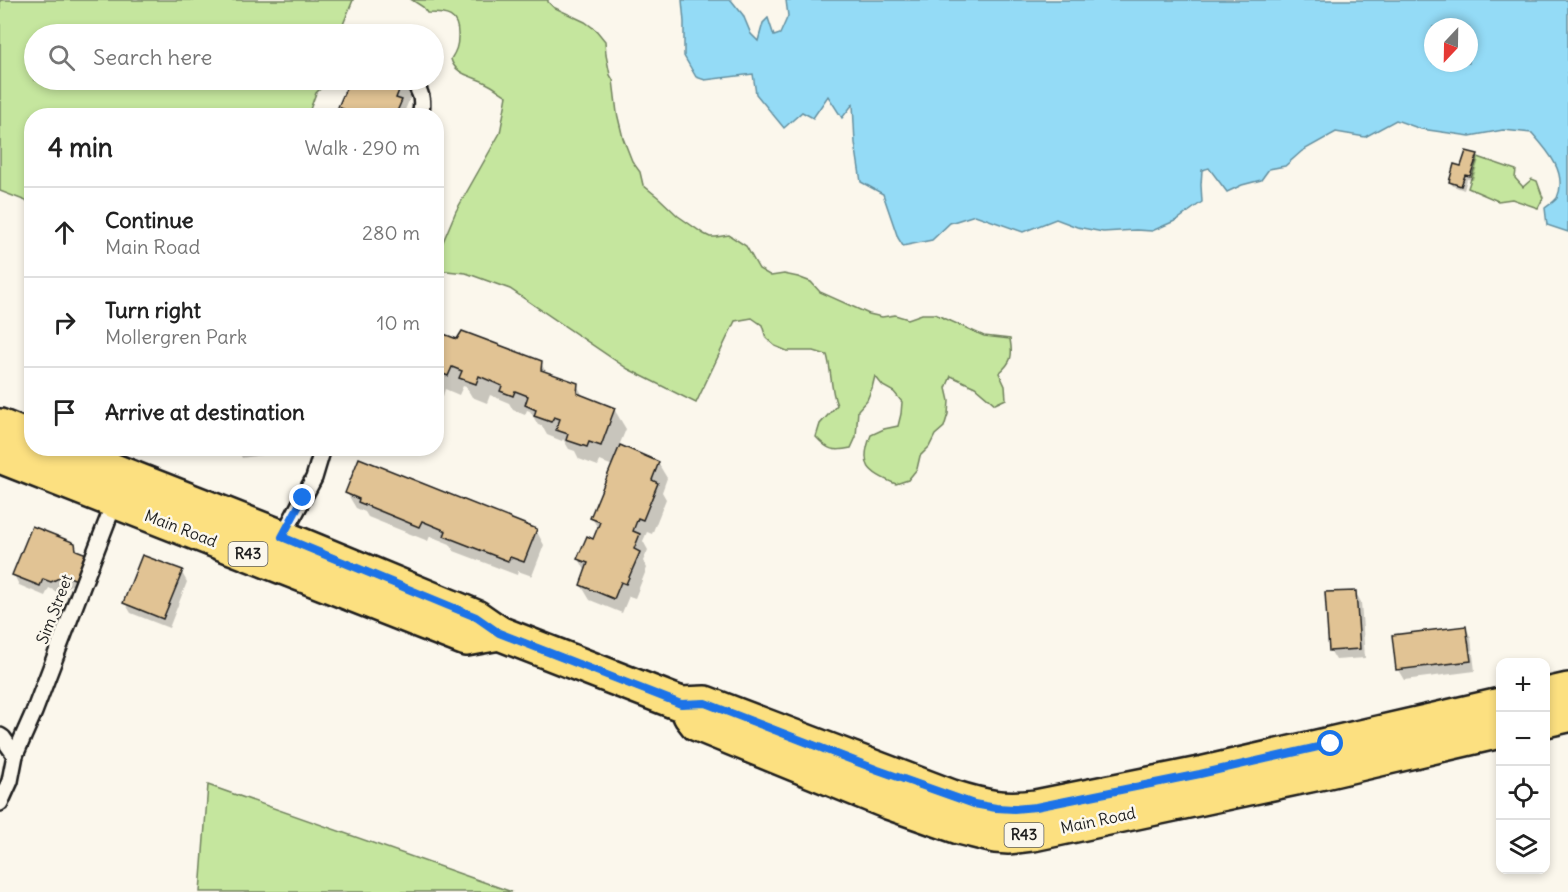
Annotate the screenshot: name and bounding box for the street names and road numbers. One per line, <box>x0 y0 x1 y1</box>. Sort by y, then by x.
street label: Main Road <box>142 505 220 551</box>
road number: R43 <box>228 542 268 566</box>
street label: Sim Street <box>32 571 77 647</box>
street label: Main Road <box>1059 802 1137 838</box>
road number: R43 <box>1004 823 1044 847</box>

